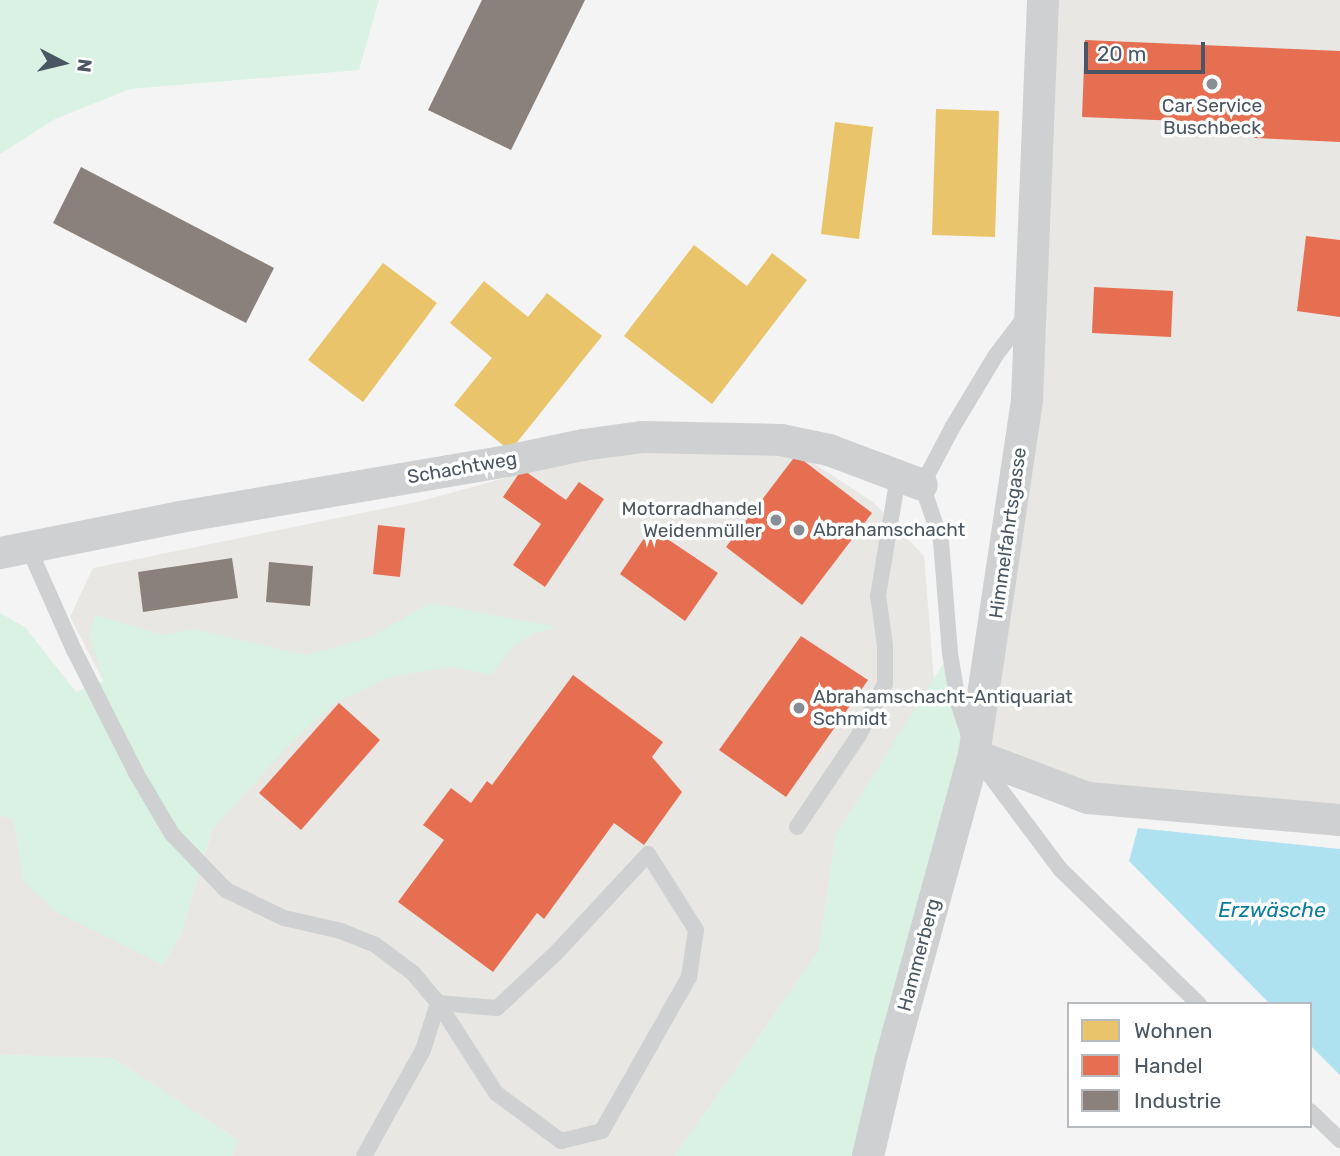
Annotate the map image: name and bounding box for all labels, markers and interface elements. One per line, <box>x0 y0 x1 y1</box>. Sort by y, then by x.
north arrow <box>28 28 98 98</box>
scale bar <box>1088 28 1209 72</box>
text: 20 m <box>1097 41 1146 66</box>
text: N <box>72 57 97 74</box>
marker: Car Service Buschbeck <box>1204 76 1220 92</box>
place label: Car Service Buschbeck <box>1162 95 1262 139</box>
street label: Himmelfahrtsgasse <box>985 446 1031 620</box>
street label: Schachtweg <box>406 447 518 489</box>
place label: Motorradhandel Weidenmüller <box>622 498 762 542</box>
marker: Motorradhandel Weidenmüller <box>768 512 784 528</box>
place label: Abrahamschacht <box>813 519 965 541</box>
marker: Abrahamschacht <box>791 522 807 538</box>
place label: Abrahamschacht-Antiquariat Schmidt <box>813 686 1073 730</box>
marker: Abrahamschacht-Antiquariat Schmidt <box>791 700 807 716</box>
street label: Hammerberg <box>893 896 945 1014</box>
water label: Erzwäsche <box>1218 897 1326 923</box>
legend <box>1067 1002 1312 1128</box>
text: Wohnen <box>1134 1018 1212 1043</box>
text: Handel <box>1134 1053 1203 1078</box>
text: Industrie <box>1134 1088 1221 1113</box>

